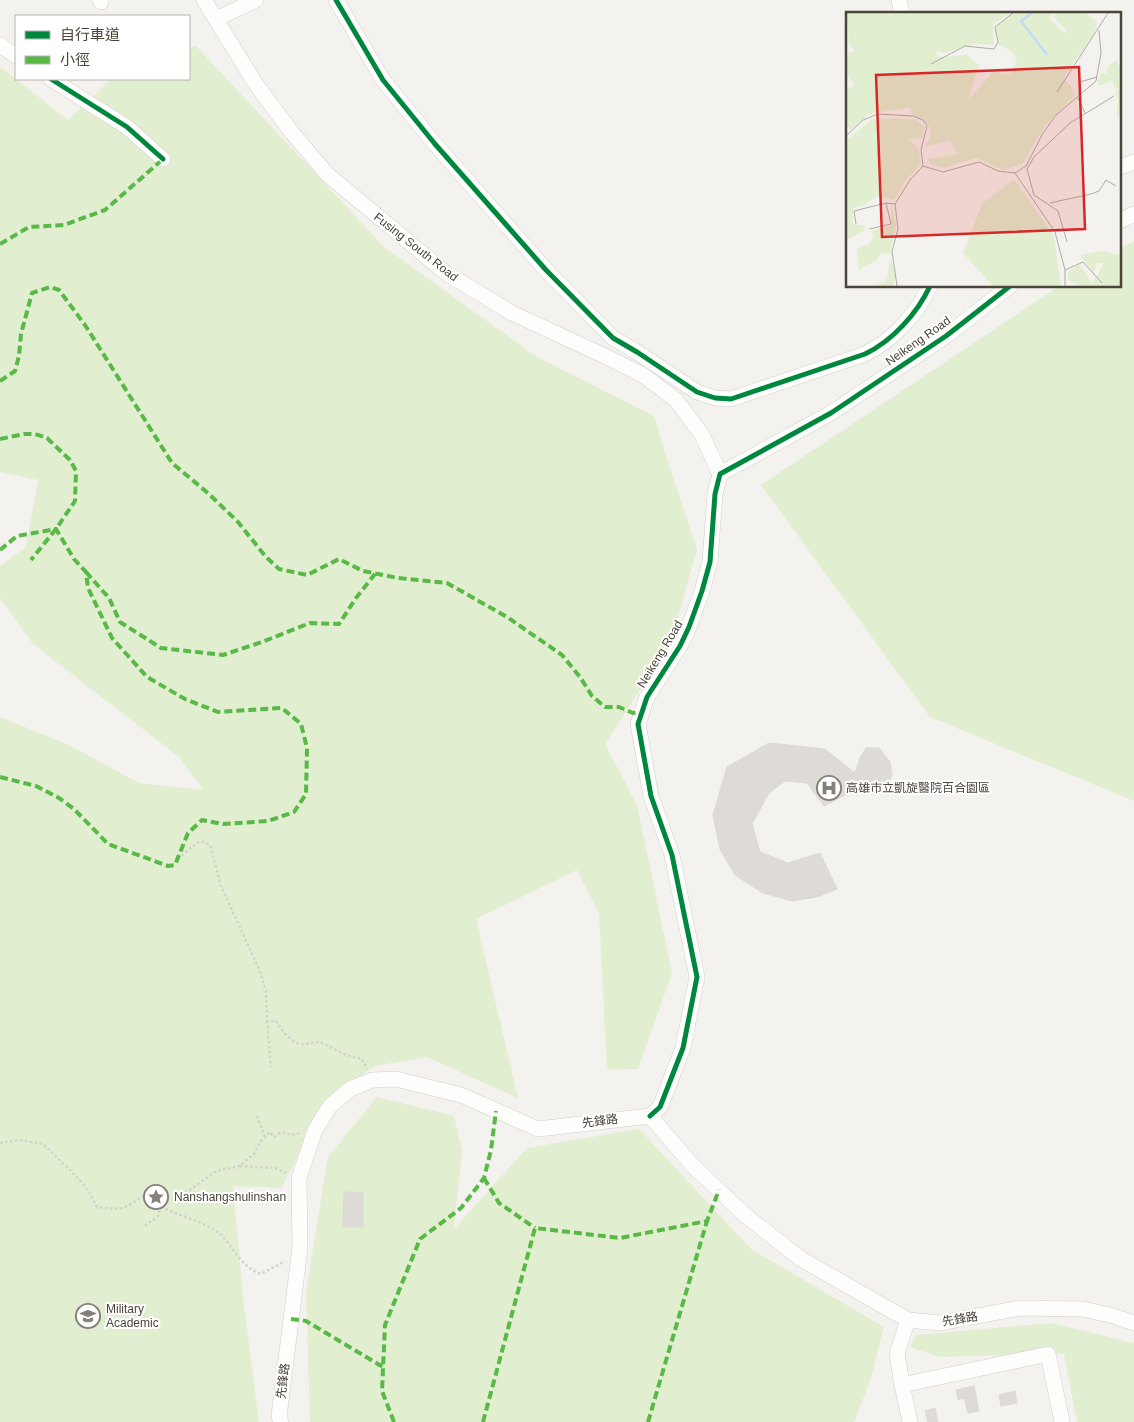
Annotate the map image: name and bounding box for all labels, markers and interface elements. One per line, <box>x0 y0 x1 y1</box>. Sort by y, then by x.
inset map <box>846 12 1122 288</box>
legend <box>15 15 190 80</box>
text: 自行車道 <box>60 26 120 43</box>
text: 小徑 <box>60 51 90 68</box>
street label: Fusing South Road <box>371 210 461 284</box>
street label: Neikeng Road <box>883 313 953 369</box>
street label: Neikeng Road <box>634 618 686 690</box>
hospital icon: 高雄市立凱旋醫院百合園區 <box>816 775 842 801</box>
place label: 高雄市立凱旋醫院百合園區 <box>846 781 990 795</box>
street label: 先鋒路 <box>581 1112 619 1130</box>
place icon: Nanshangshulinshan <box>143 1184 169 1210</box>
place label: Nanshangshulinshan <box>174 1190 286 1204</box>
place label: Military Academic <box>106 1302 159 1330</box>
school or university icon: Military Academic <box>75 1303 101 1329</box>
street label: 先鋒路 <box>941 1309 979 1329</box>
street label: 先鋒路 <box>274 1362 292 1400</box>

